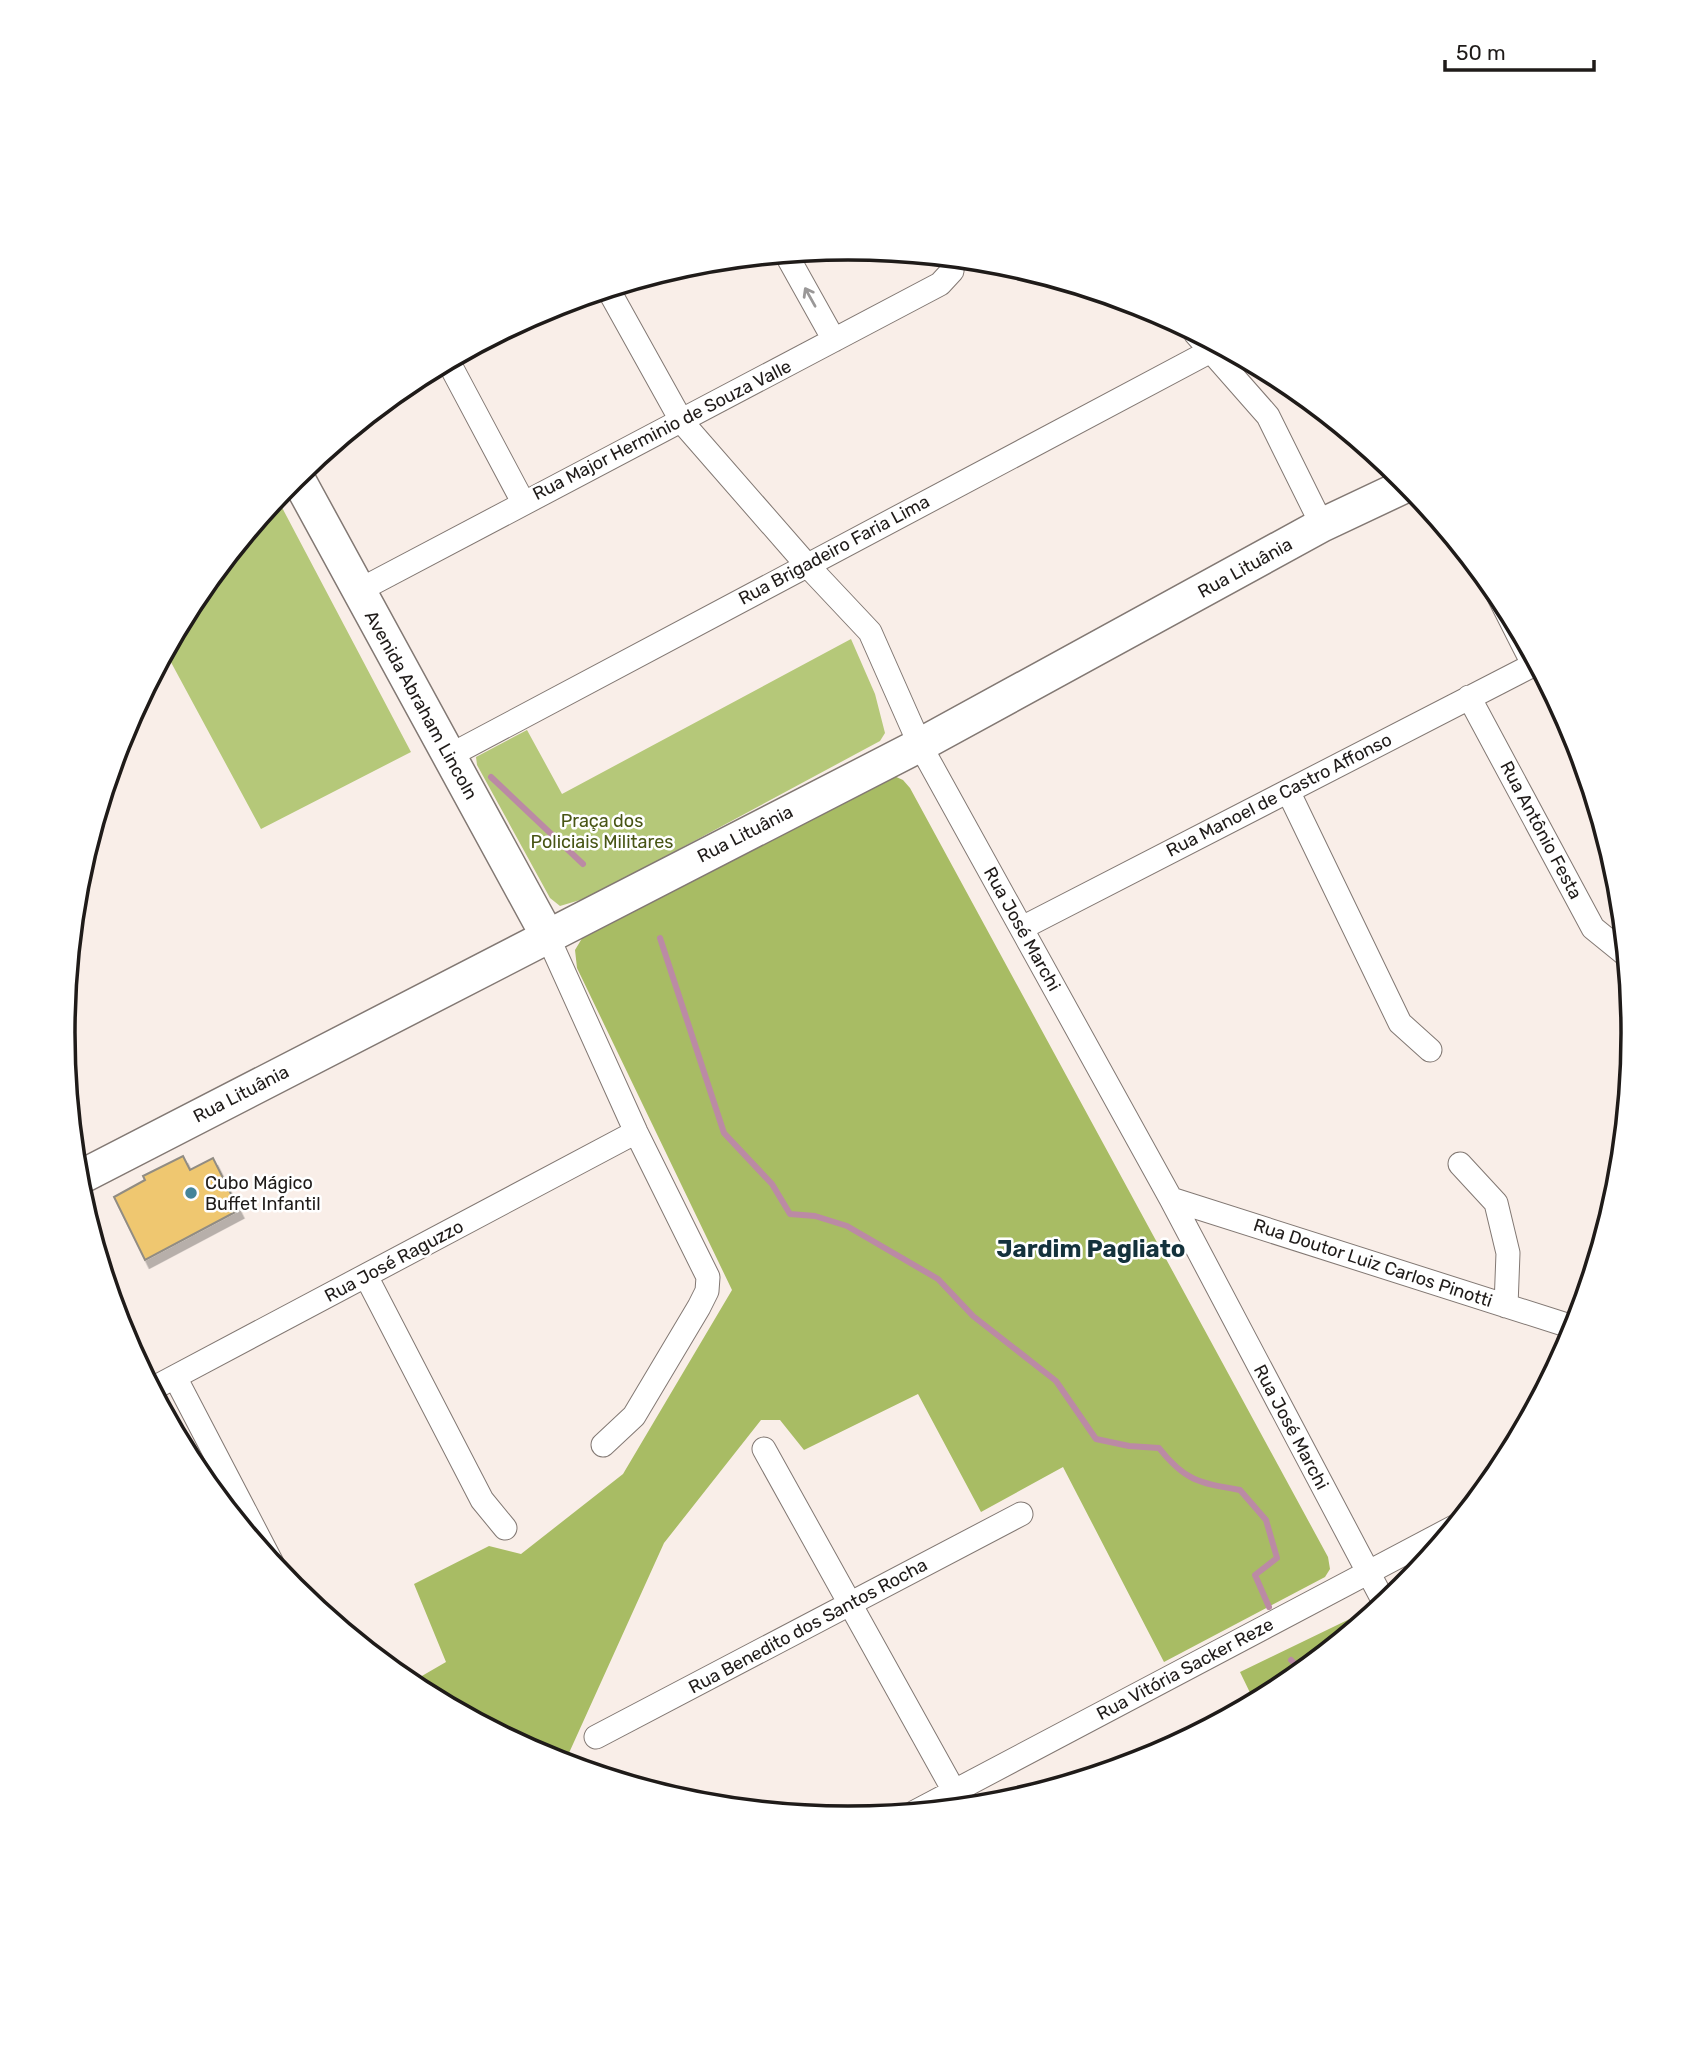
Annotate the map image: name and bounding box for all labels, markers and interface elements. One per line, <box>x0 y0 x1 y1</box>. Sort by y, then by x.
scale bar <box>1445 28 1594 72</box>
text: 50 m <box>1456 40 1506 65</box>
one-way arrow <box>803 287 816 308</box>
street label: Rua Major Herminio de Souza Valle <box>529 355 795 505</box>
street label: Rua Brigadeiro Faria Lima <box>735 490 933 610</box>
street label: Rua Lituânia <box>1194 533 1296 603</box>
street label: Avenida Abraham Lincoln <box>360 607 482 803</box>
street label: Rua Manoel de Castro Affonso <box>1163 728 1395 862</box>
street label: Rua Antônio Festa <box>1495 757 1587 903</box>
street label: Rua Lituânia <box>693 800 797 868</box>
park label: Praça dos Policiais Militares <box>531 810 673 853</box>
street label: Rua José Marchi <box>979 863 1065 995</box>
street label: Rua Lituânia <box>189 1060 293 1128</box>
place label: Cubo Mágico Buffet Infantil <box>205 1172 321 1215</box>
marker: Cubo Mágico Buffet Infantil <box>183 1185 199 1201</box>
street label: Rua Doutor Luiz Carlos Pinotti <box>1251 1214 1495 1312</box>
street label: Rua José Raguzzo <box>321 1215 467 1307</box>
district label: Jardim Pagliato <box>996 1235 1186 1263</box>
street label: Rua José Marchi <box>1249 1361 1333 1493</box>
street label: Rua Benedito dos Santos Rocha <box>685 1554 931 1698</box>
street label: Rua Vitória Sacker Reze <box>1093 1613 1277 1725</box>

